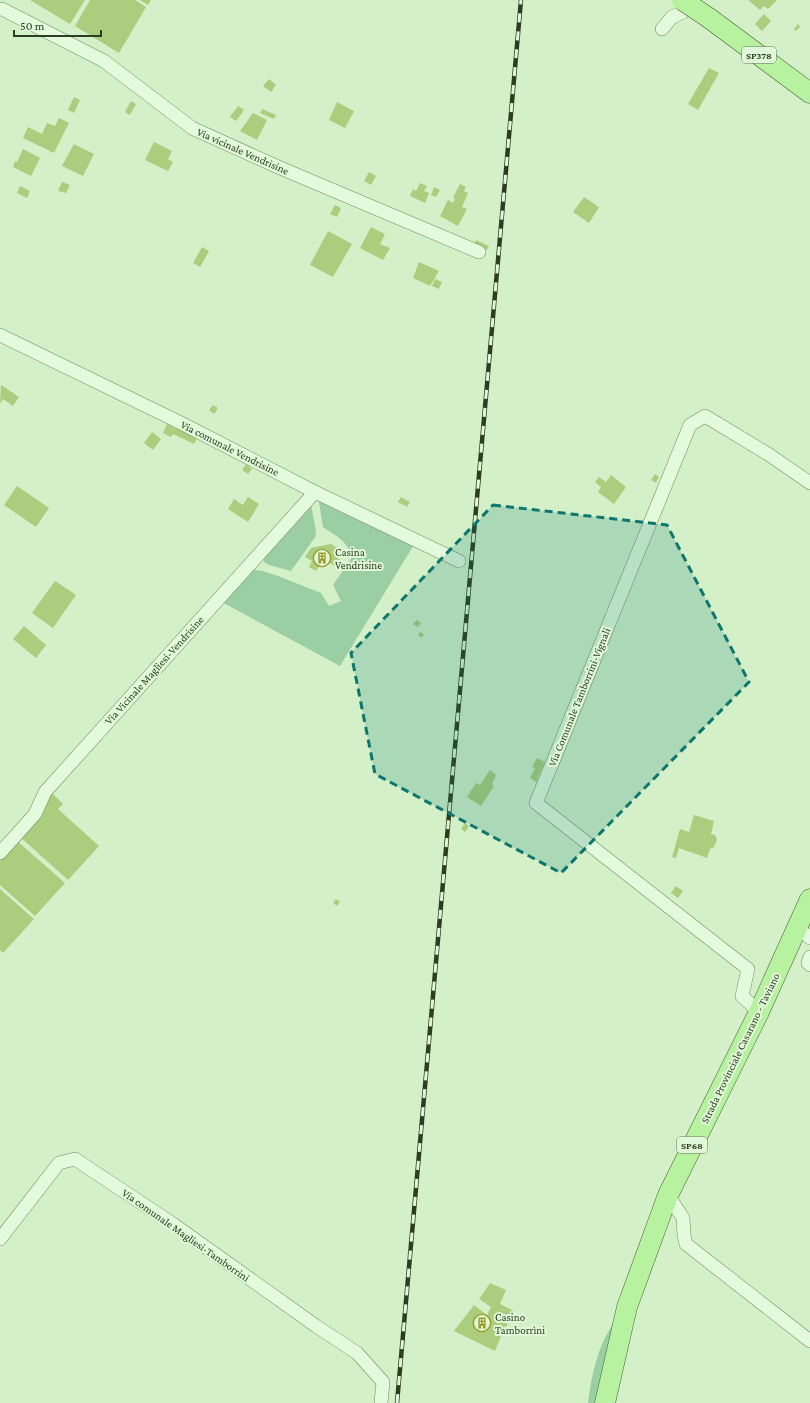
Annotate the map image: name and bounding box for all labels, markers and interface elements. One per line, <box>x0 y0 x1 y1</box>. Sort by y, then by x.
scale bar <box>14 12 101 38</box>
text: 50 m <box>20 19 45 33</box>
road number: SP378 <box>742 47 776 63</box>
street label: Via vicinale Vendrisine <box>195 125 291 177</box>
street label: Via comunale Vendrisine <box>179 418 281 478</box>
place label: Casina Vendrisine <box>335 546 382 571</box>
building icon: Casina Vendrisine <box>312 548 332 568</box>
street label: Via Vicinale Magliesi-Vendrisine <box>102 613 207 727</box>
street label: Via Comunale Tamborrini-Vignali <box>546 626 613 768</box>
street label: Strada Provinciale Casarano - Taviano <box>698 970 782 1125</box>
road number: SP68 <box>677 1137 707 1153</box>
street label: Via comunale Magliesi-Tamborrini <box>119 1186 252 1285</box>
place label: Casino Tamborrìni <box>495 1311 545 1336</box>
building icon: Casino Tamborrìni <box>472 1313 492 1333</box>

